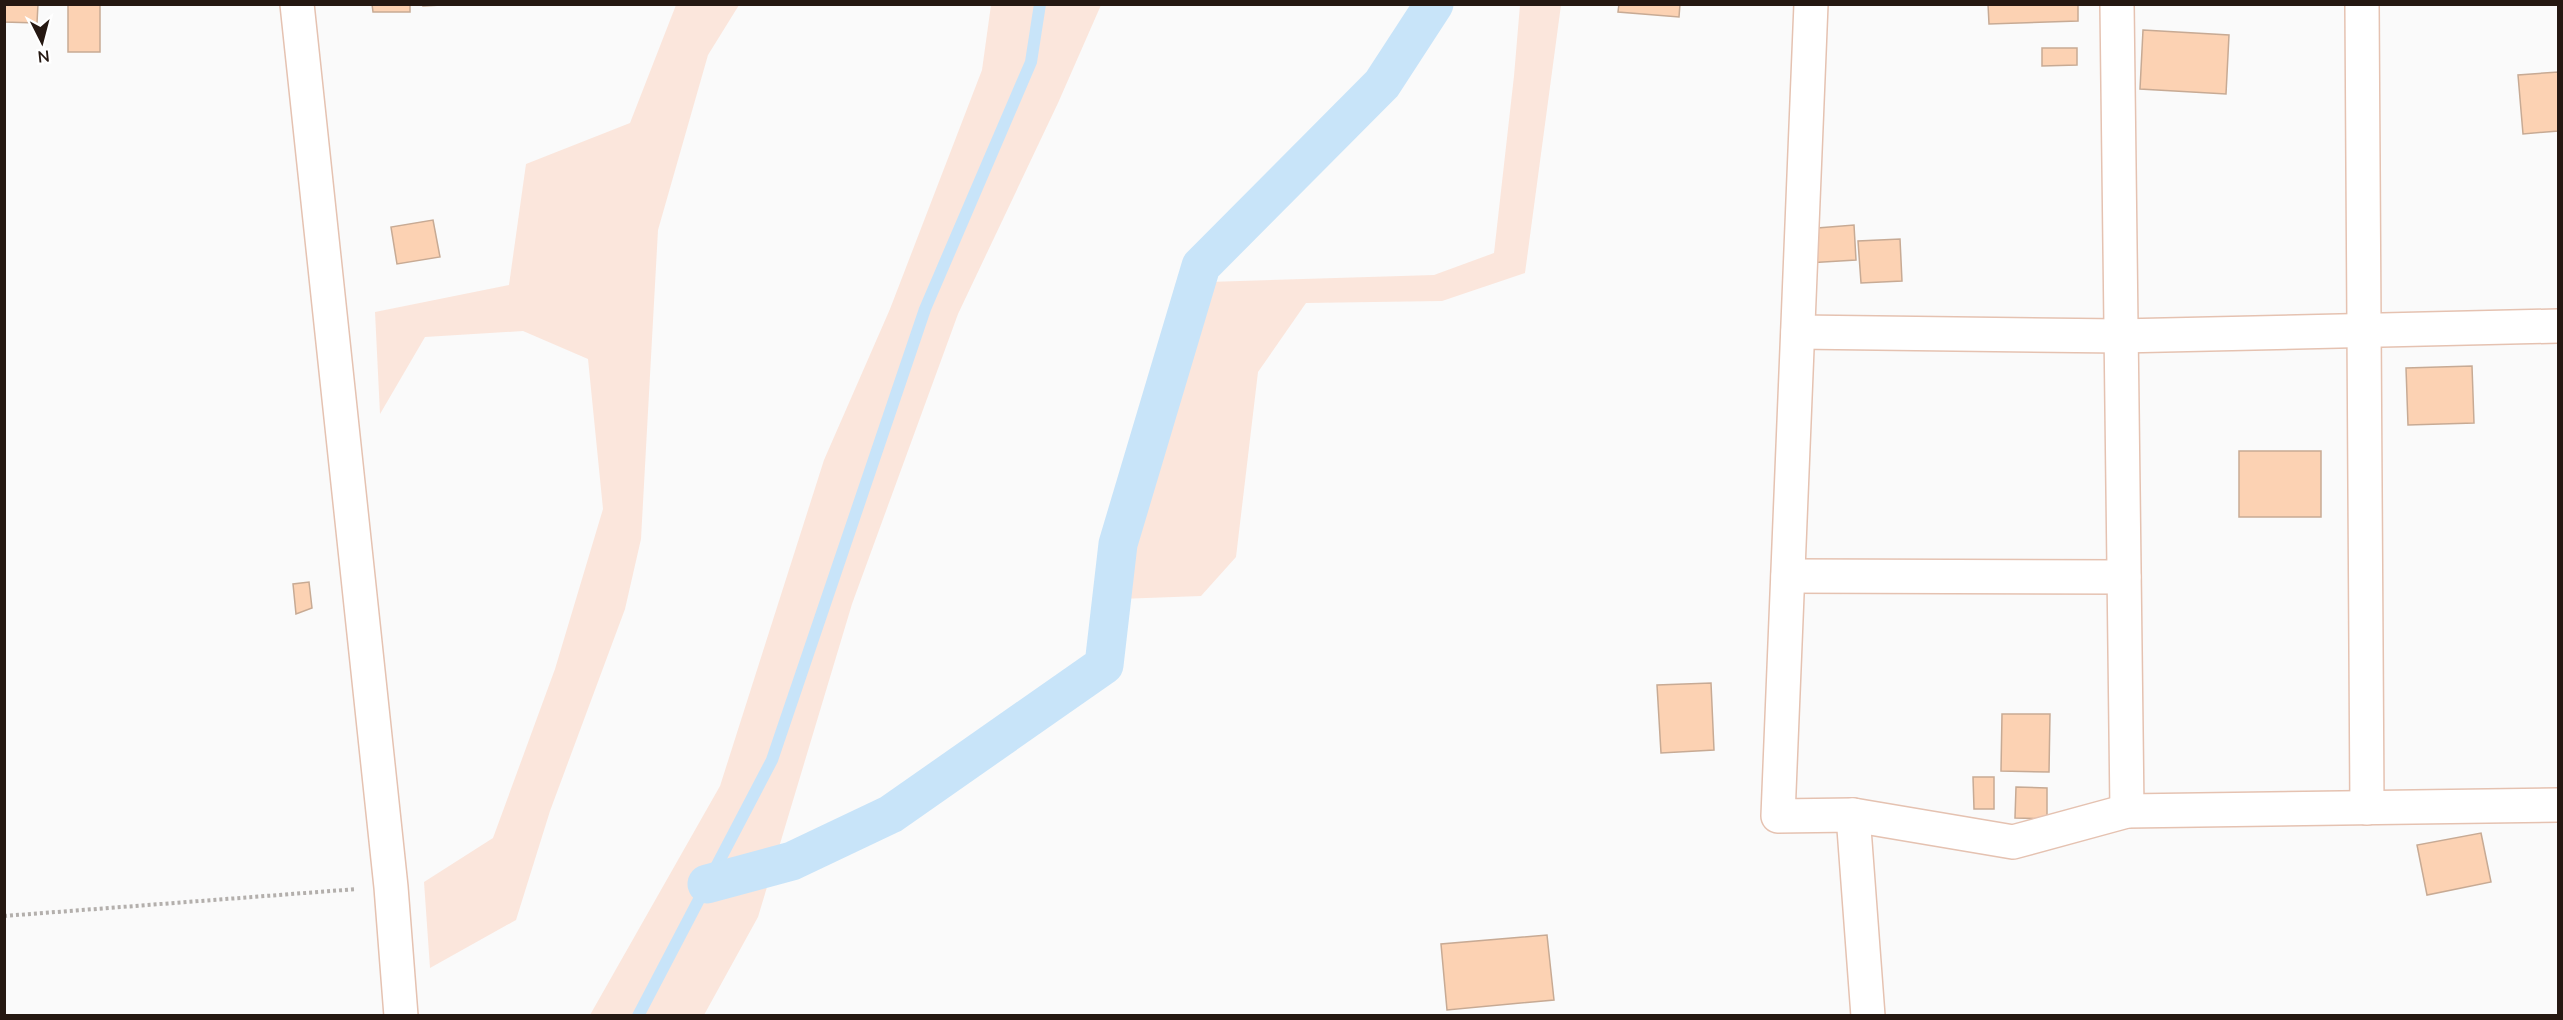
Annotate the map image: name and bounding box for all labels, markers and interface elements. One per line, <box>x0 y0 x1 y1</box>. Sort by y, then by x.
north arrow <box>12 12 72 72</box>
text: N <box>36 44 51 67</box>

